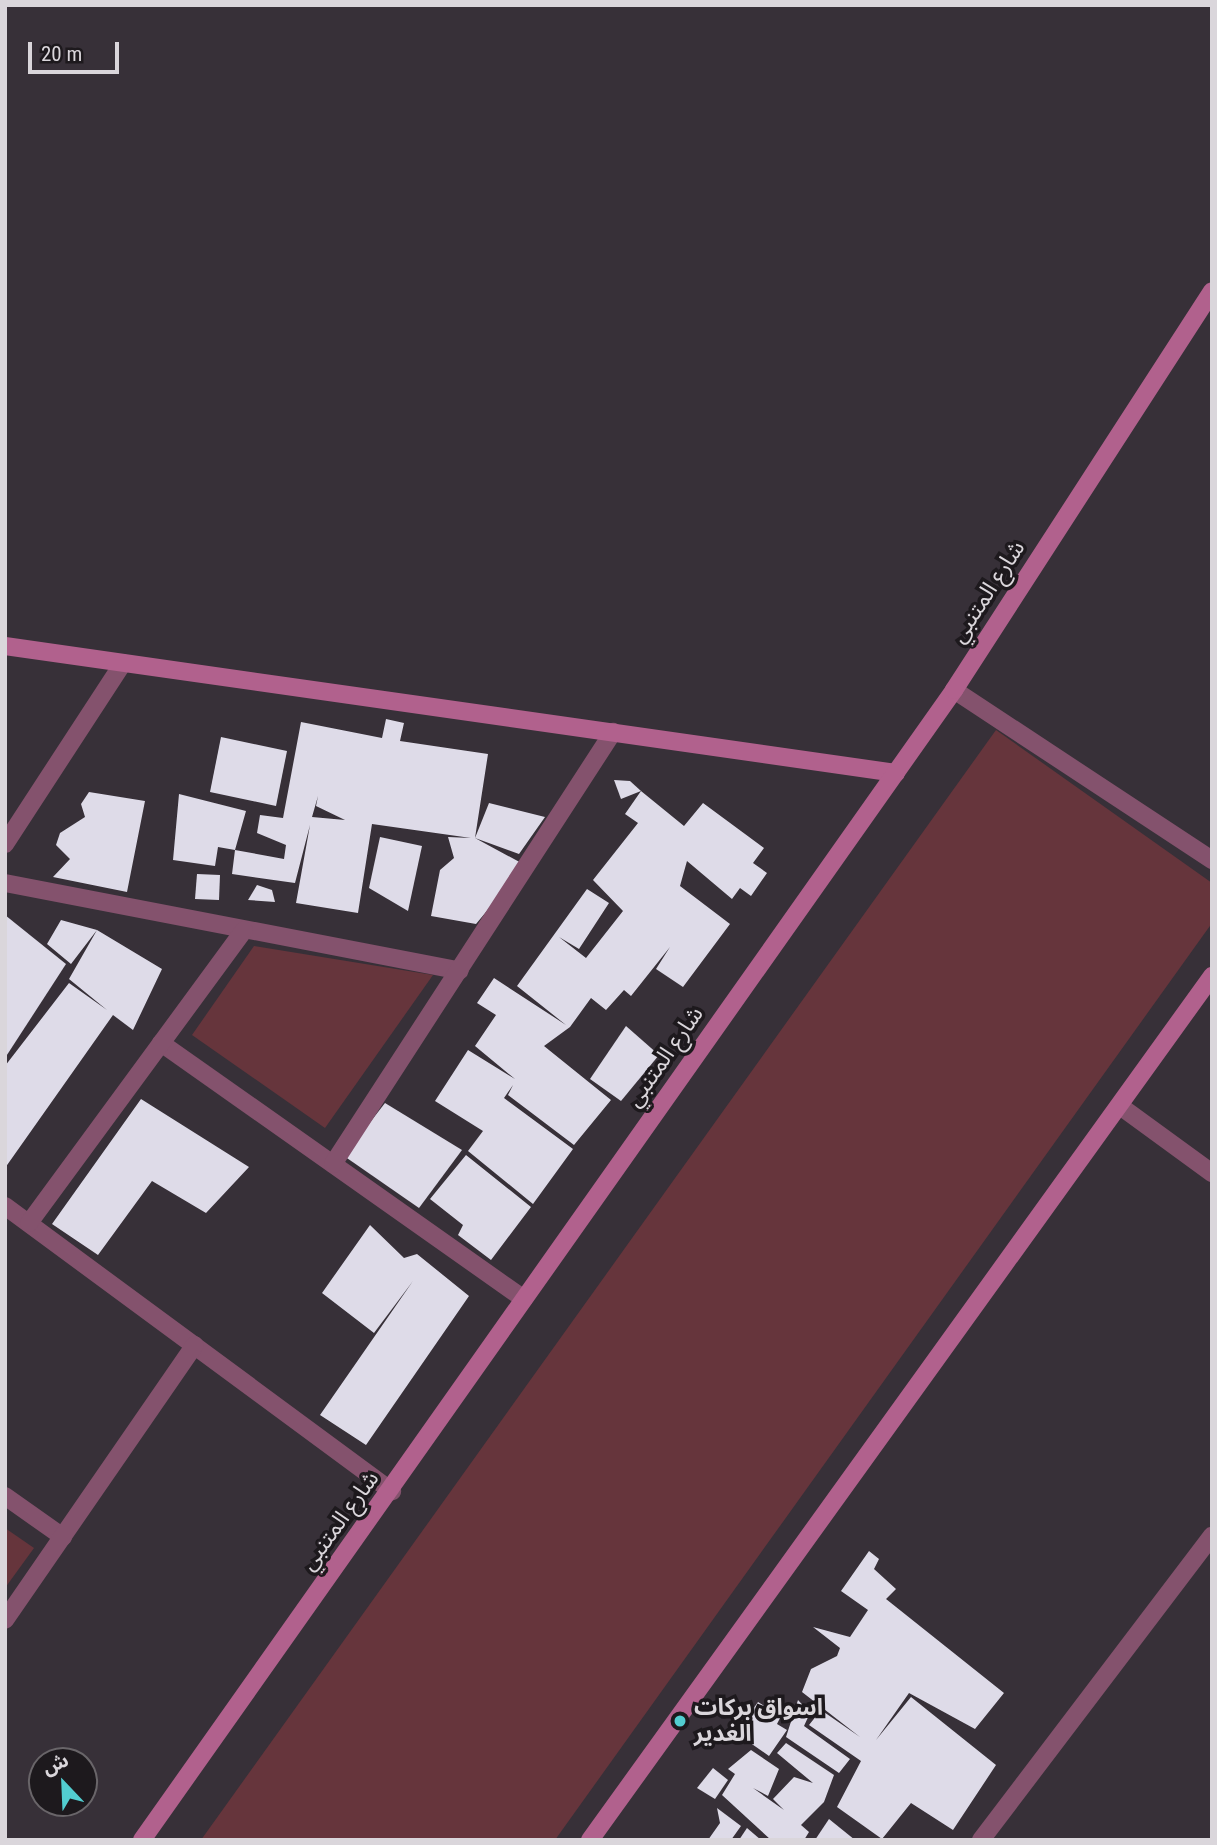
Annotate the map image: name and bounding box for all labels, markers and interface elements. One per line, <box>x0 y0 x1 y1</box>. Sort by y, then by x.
scale bar <box>32 28 122 72</box>
text: 20 m <box>41 42 82 66</box>
street label: شارع المتنبي <box>945 536 1031 648</box>
street label: شارع المتنبي <box>620 1002 710 1112</box>
street label: شارع المتنبي <box>295 1466 385 1576</box>
place label: اسواق بركات الغدير <box>694 1694 823 1748</box>
marker: اسواق بركات الغدير <box>672 1713 688 1729</box>
north arrow <box>28 1747 98 1817</box>
text: ش <box>39 1748 72 1780</box>

